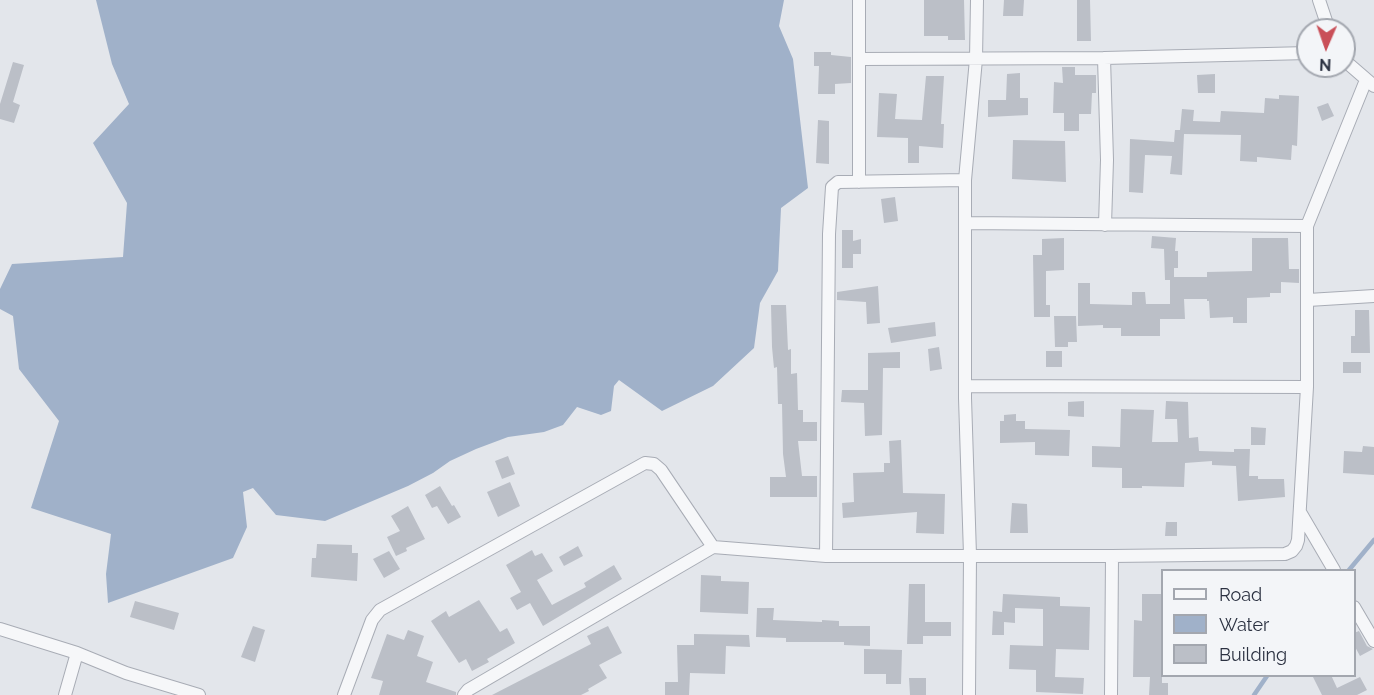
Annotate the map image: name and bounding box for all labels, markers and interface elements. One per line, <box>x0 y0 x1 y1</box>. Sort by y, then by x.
north arrow <box>1296 18 1356 78</box>
text: N <box>1319 55 1332 74</box>
legend <box>1161 569 1356 677</box>
text: Road <box>1219 584 1262 605</box>
text: Water <box>1219 614 1269 635</box>
text: Building <box>1219 644 1287 665</box>

